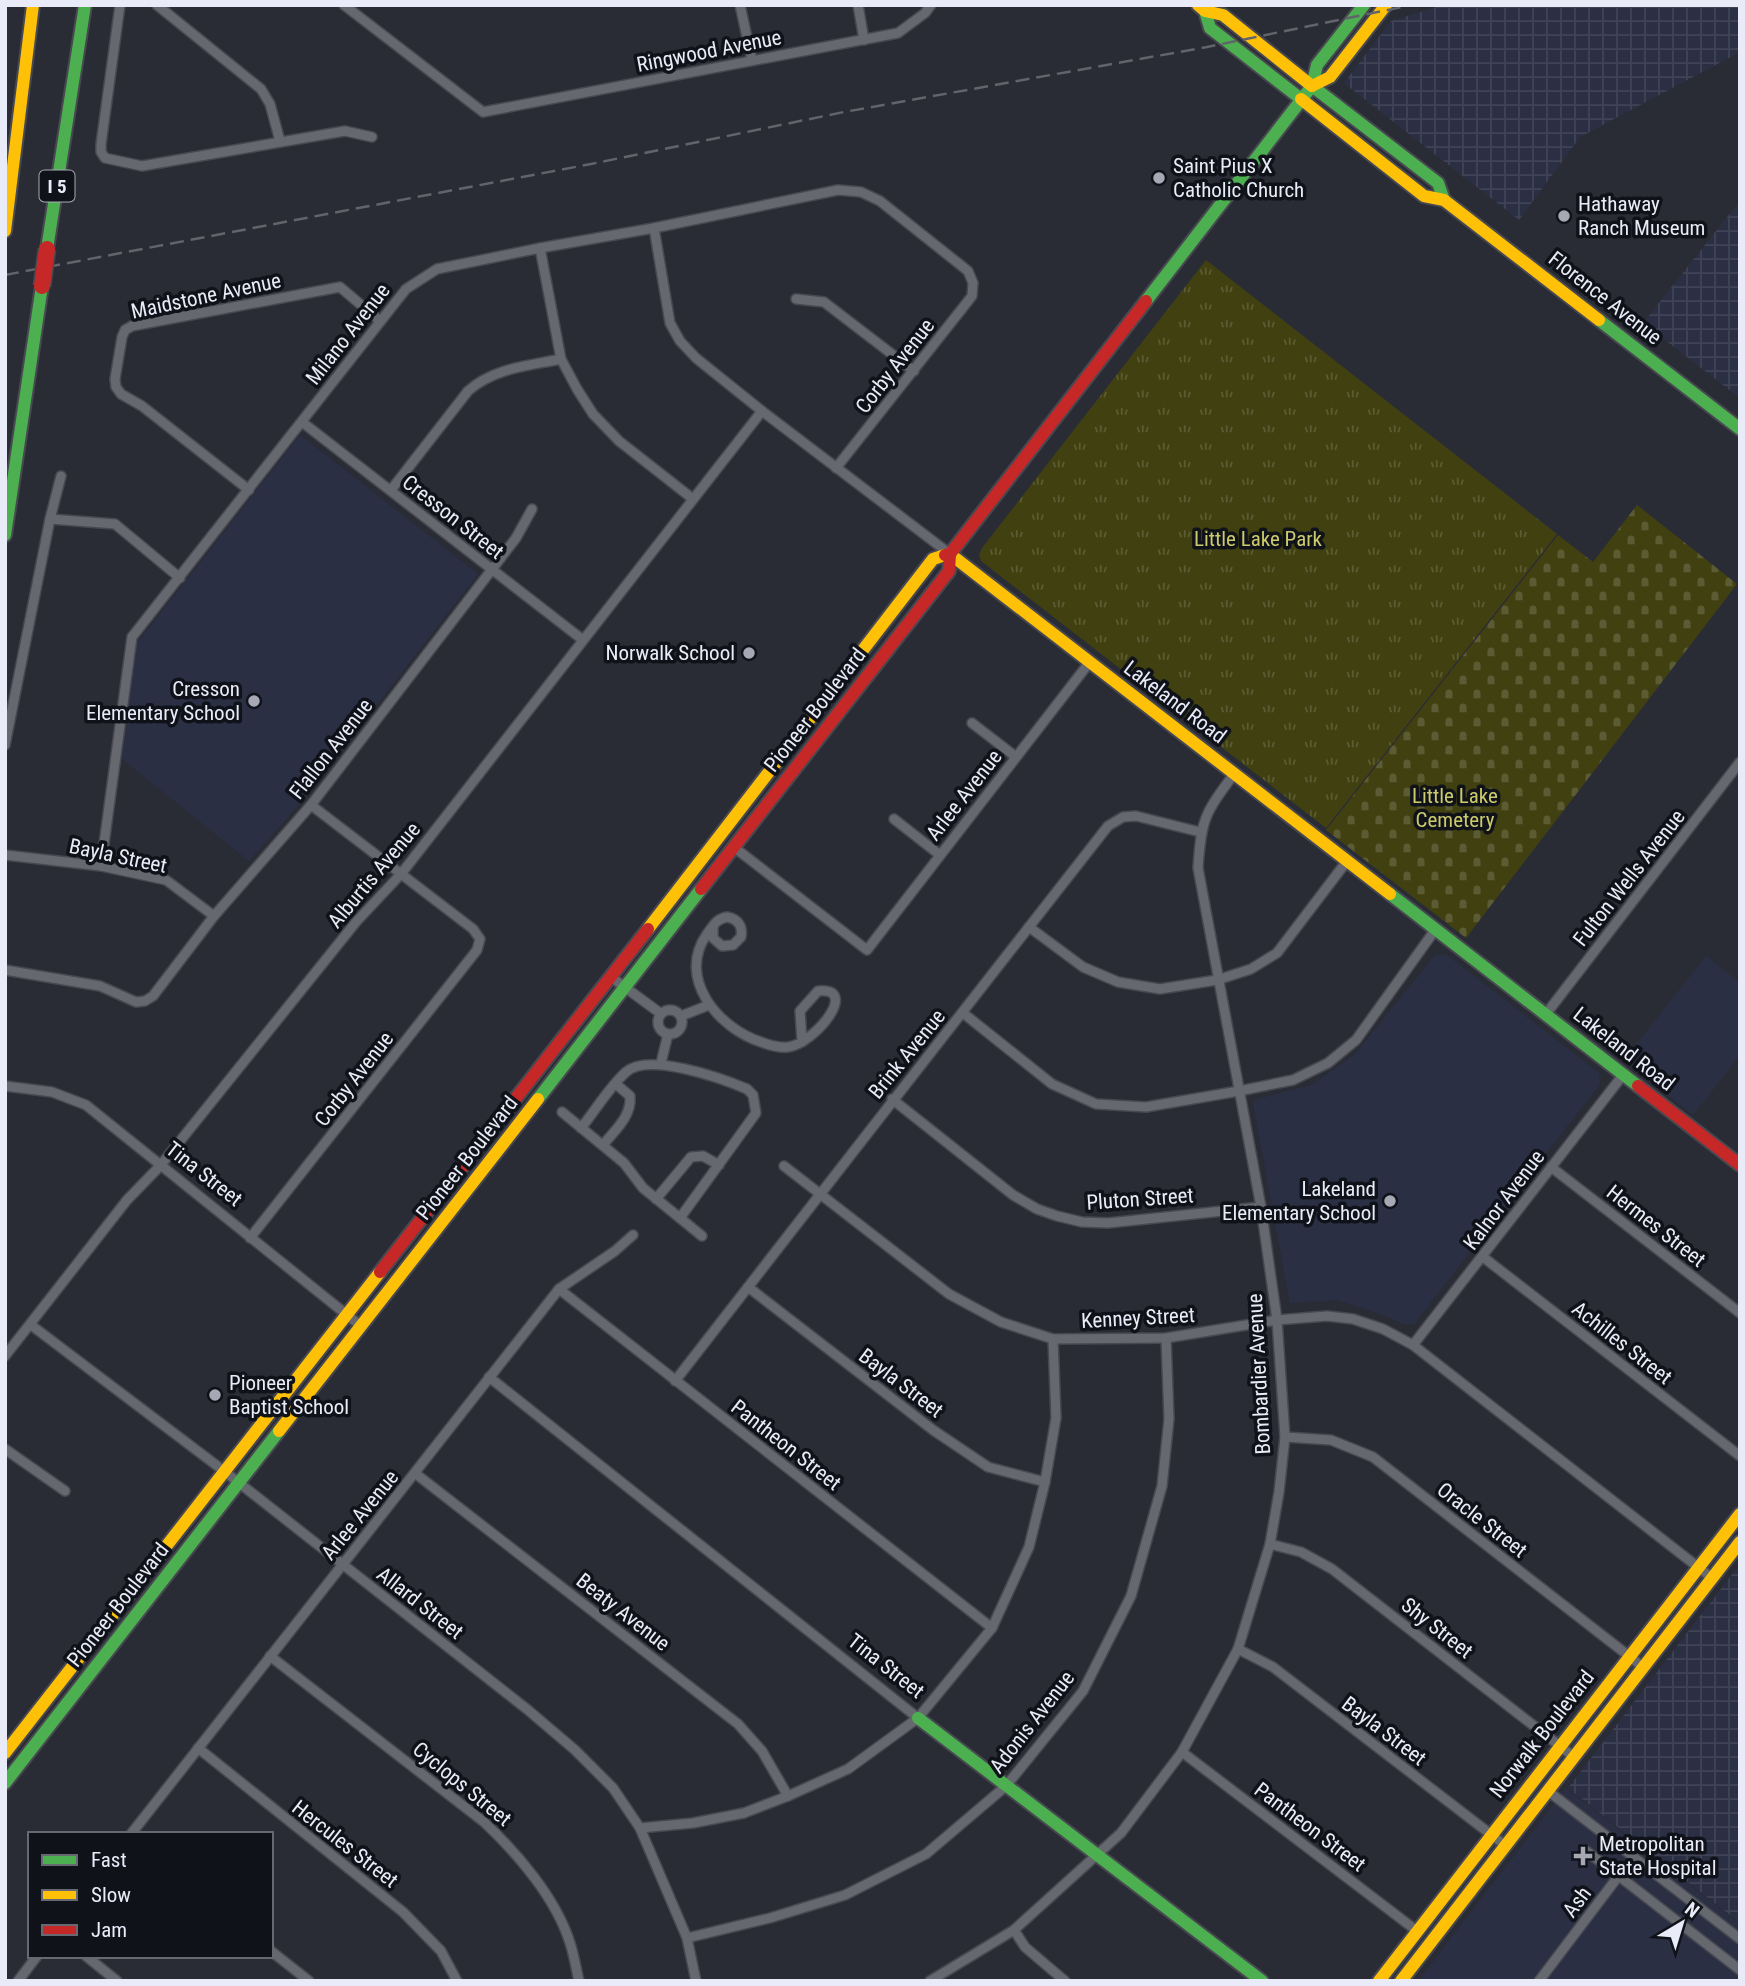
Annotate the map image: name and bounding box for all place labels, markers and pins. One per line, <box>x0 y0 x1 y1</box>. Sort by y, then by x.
place label: Saint Pius X Catholic Church <box>1173 154 1304 202</box>
marker: Saint Pius X Catholic Church <box>1151 170 1167 186</box>
place label: Hathaway Ranch Museum <box>1578 192 1705 240</box>
marker: Hathaway Ranch Museum <box>1556 208 1572 224</box>
place label: Norwalk School <box>605 641 735 665</box>
marker: Norwalk School <box>741 645 757 661</box>
place label: Cresson Elementary School <box>86 677 240 725</box>
marker: Cresson Elementary School <box>246 693 262 709</box>
place label: Lakeland Elementary School <box>1222 1177 1376 1225</box>
marker: Lakeland Elementary School <box>1382 1193 1398 1209</box>
place label: Pioneer Baptist School <box>229 1371 349 1419</box>
marker: Pioneer Baptist School <box>207 1387 223 1403</box>
place label: Metropolitan State Hospital <box>1599 1832 1716 1880</box>
marker: Metropolitan State Hospital <box>1573 1846 1593 1866</box>

